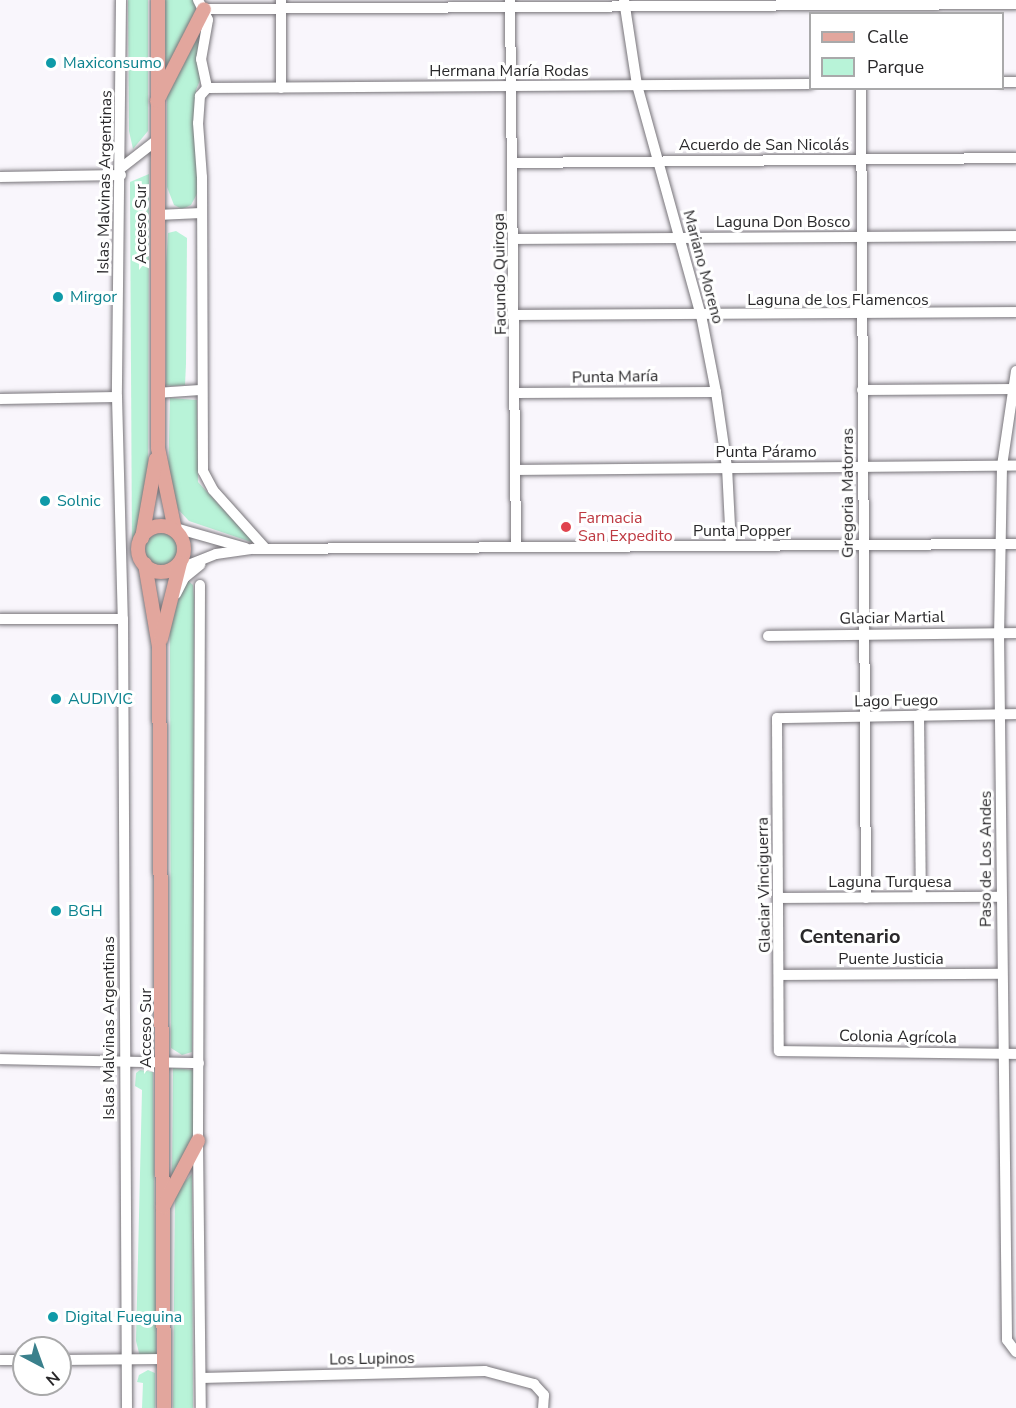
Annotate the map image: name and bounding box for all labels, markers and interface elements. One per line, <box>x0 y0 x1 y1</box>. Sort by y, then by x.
legend <box>809 12 1004 90</box>
text: Calle <box>867 25 909 49</box>
place label: Maxiconsumo <box>63 53 162 73</box>
text: Parque <box>867 55 924 79</box>
marker: Maxiconsumo <box>44 56 58 70</box>
street label: Hermana María Rodas <box>429 61 589 81</box>
street label: Islas Malvinas Argentinas <box>94 90 116 274</box>
street label: Acuerdo de San Nicolás <box>679 135 849 155</box>
street label: Acceso Sur <box>131 184 151 264</box>
street label: Mariano Moreno <box>679 208 727 326</box>
street label: Laguna Don Bosco <box>716 212 850 232</box>
street label: Facundo Quiroga <box>489 213 511 335</box>
place label: Mirgor <box>70 287 117 307</box>
marker: Mirgor <box>51 290 65 304</box>
street label: Laguna de los Flamencos <box>747 290 929 310</box>
street label: Punta María <box>572 367 658 387</box>
street label: Gregoria Matorras <box>838 428 858 558</box>
street label: Punta Páramo <box>715 442 817 462</box>
place label: Solnic <box>57 491 101 511</box>
marker: Solnic <box>38 494 52 508</box>
place label: Farmacia San Expedito <box>578 508 673 546</box>
marker: Farmacia San Expedito <box>559 520 573 534</box>
street label: Punta Popper <box>693 521 791 541</box>
street label: Glaciar Martial <box>839 607 945 629</box>
place label: AUDIVIC <box>68 689 133 709</box>
street label: Lago Fuego <box>854 691 938 711</box>
marker: AUDIVIC <box>49 692 63 706</box>
street label: Paso de Los Andes <box>976 791 996 927</box>
street label: Glaciar Vinciguerra <box>753 817 775 953</box>
street label: Laguna Turquesa <box>828 872 952 892</box>
place label: BGH <box>68 901 103 921</box>
marker: BGH <box>49 904 63 918</box>
district label: Centenario <box>800 924 900 948</box>
street label: Islas Malvinas Argentinas <box>99 936 119 1120</box>
street label: Puente Justicia <box>838 949 944 969</box>
street label: Acceso Sur <box>136 988 156 1068</box>
street label: Colonia Agrícola <box>839 1026 957 1048</box>
place label: Digital Fueguina <box>65 1307 182 1327</box>
marker: Digital Fueguina <box>46 1310 60 1324</box>
north arrow <box>12 1336 72 1396</box>
street label: Los Lupinos <box>329 1349 415 1369</box>
text: N <box>41 1366 64 1390</box>

